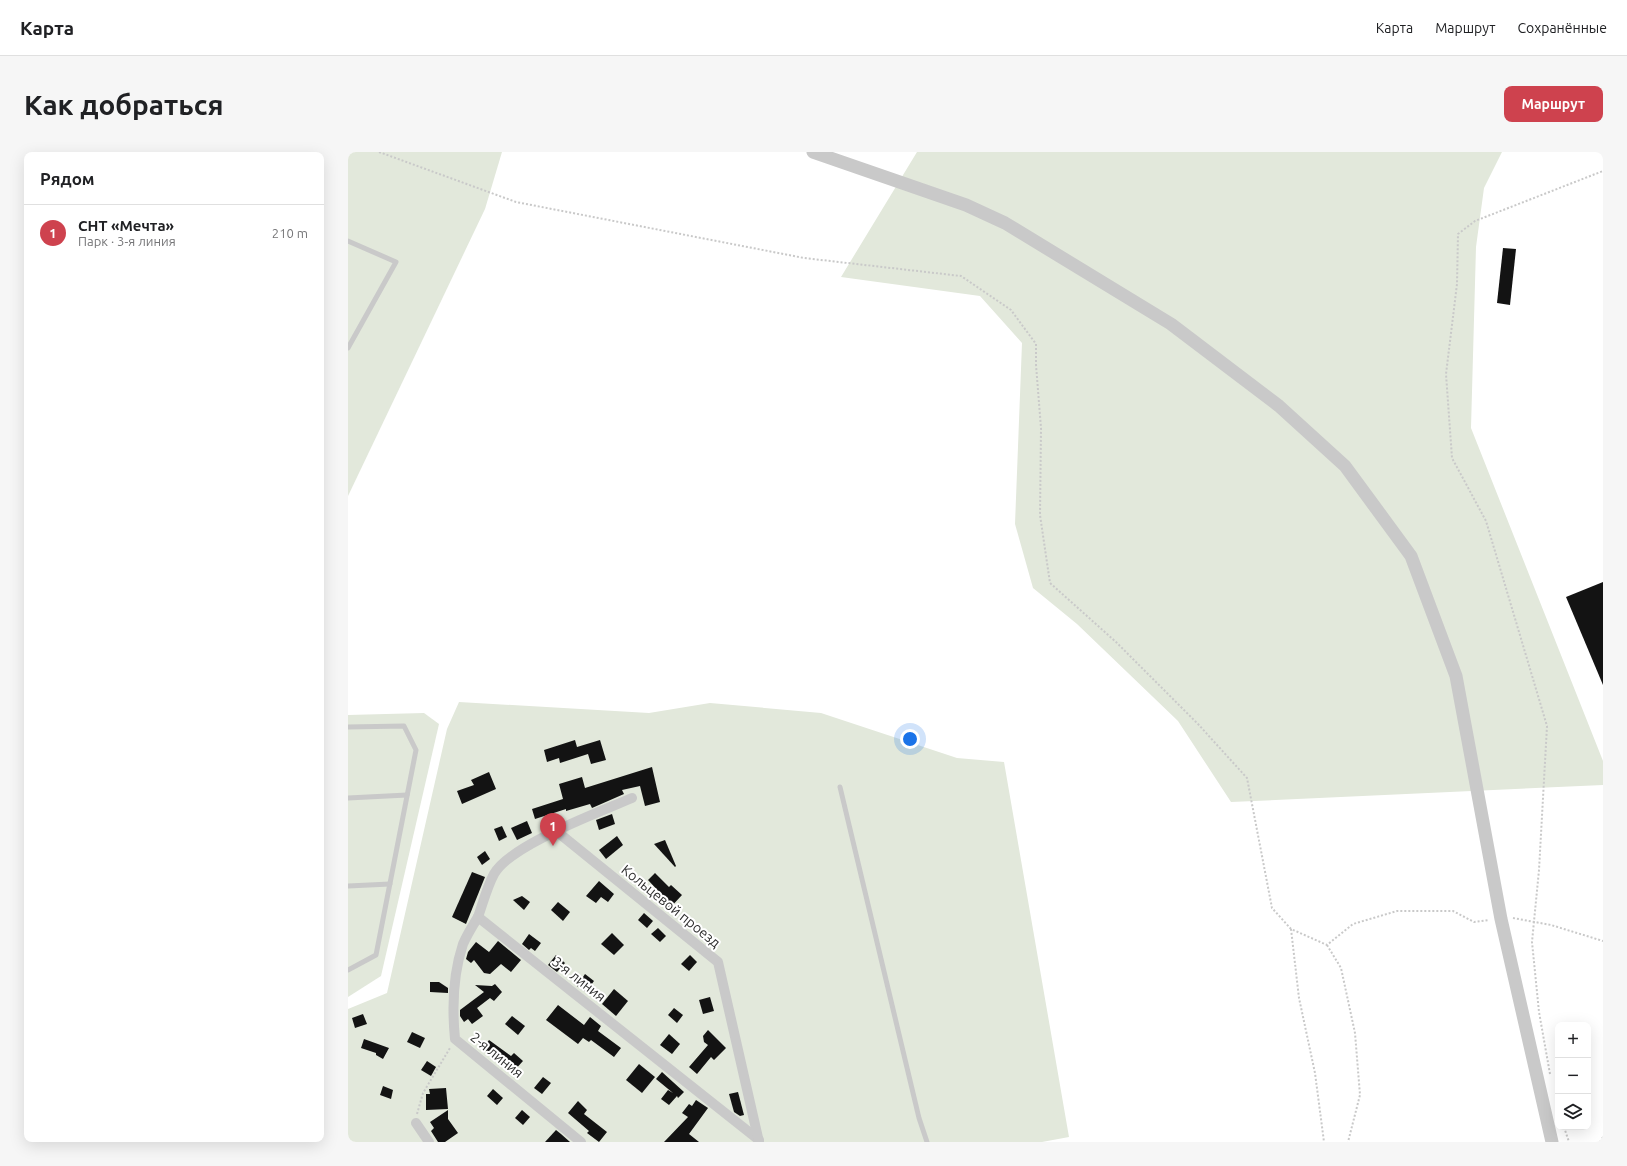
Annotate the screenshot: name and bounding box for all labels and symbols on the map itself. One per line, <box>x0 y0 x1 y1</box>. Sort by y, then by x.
your location <box>900 729 920 749</box>
pin: 1 <box>540 813 566 846</box>
street label: Кольцевой проезд <box>618 861 724 951</box>
street label: 3-я линия <box>549 953 609 1005</box>
street label: 2-я линия <box>467 1029 527 1081</box>

